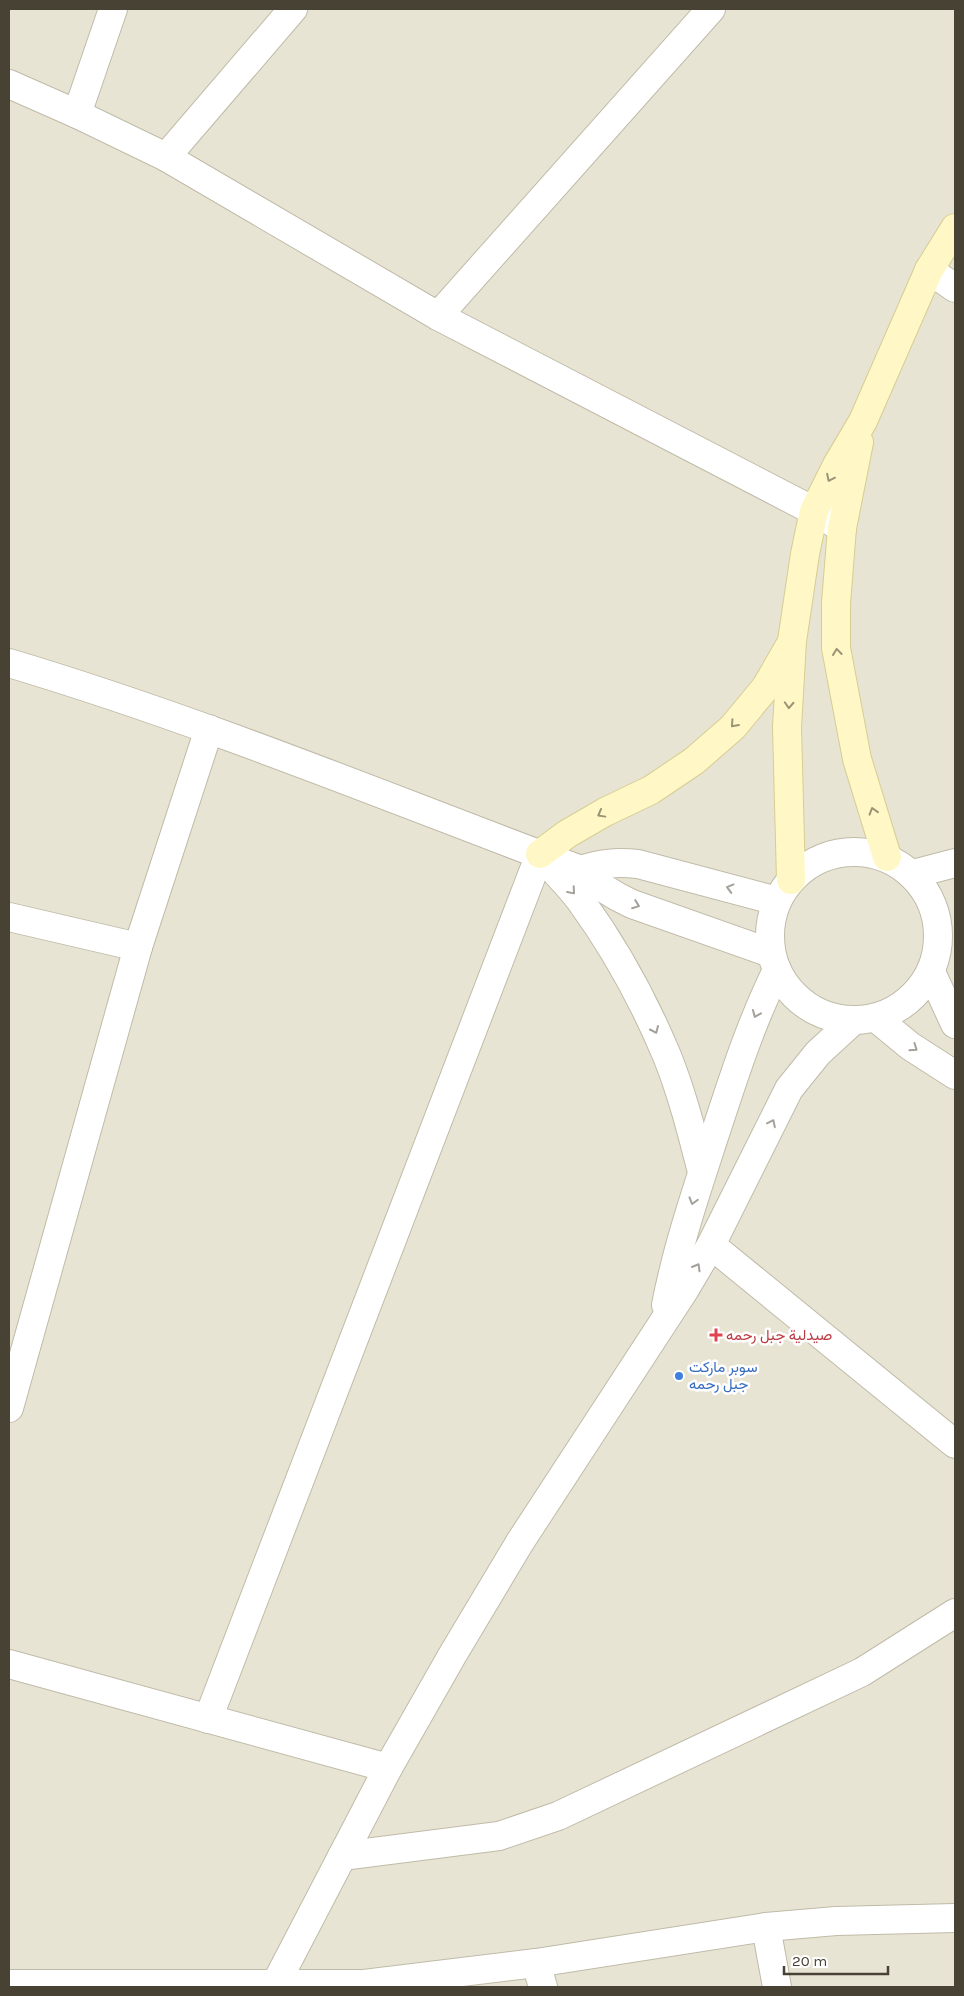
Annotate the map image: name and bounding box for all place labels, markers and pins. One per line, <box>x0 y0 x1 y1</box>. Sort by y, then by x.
place label: صيدلية جبل رحمه <box>726 1326 832 1344</box>
marker: صيدلية جبل رحمه <box>710 1329 722 1341</box>
place label: سوبر ماركت جبل رحمه <box>689 1358 758 1393</box>
marker: سوبر ماركت جبل رحمه <box>673 1370 685 1382</box>

